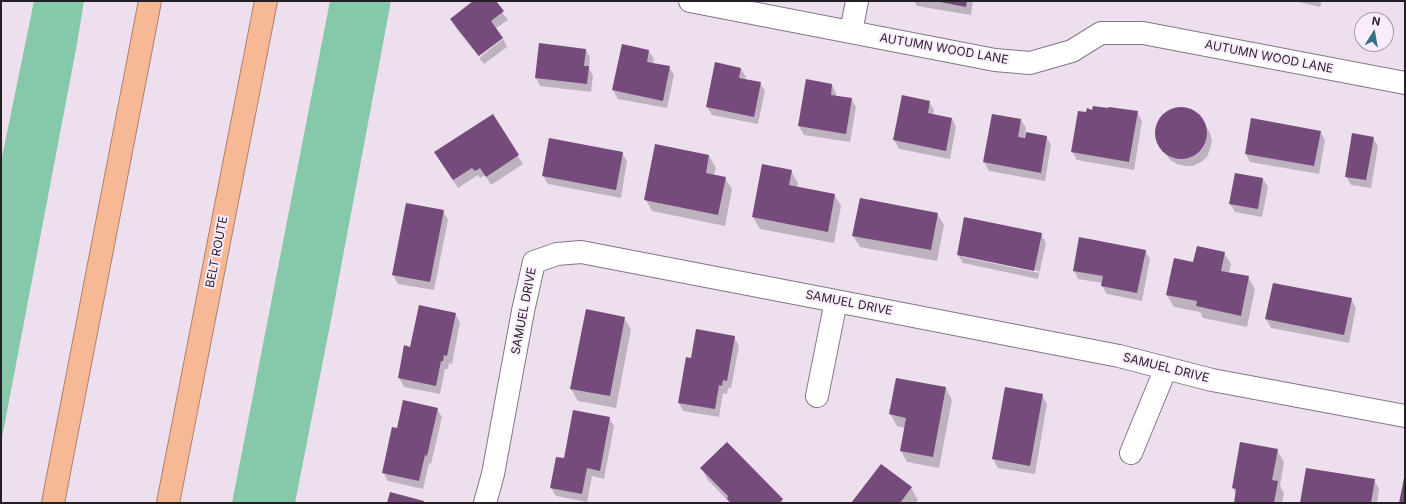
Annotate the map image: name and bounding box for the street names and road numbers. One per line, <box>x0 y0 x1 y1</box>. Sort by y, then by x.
street label: AUTUMN WOOD LANE <box>879 31 1009 67</box>
street label: AUTUMN WOOD LANE <box>1204 37 1334 77</box>
street label: BELT ROUTE <box>203 215 231 289</box>
street label: SAMUEL DRIVE <box>509 266 539 356</box>
street label: SAMUEL DRIVE <box>804 288 894 318</box>
street label: SAMUEL DRIVE <box>1121 350 1211 386</box>

